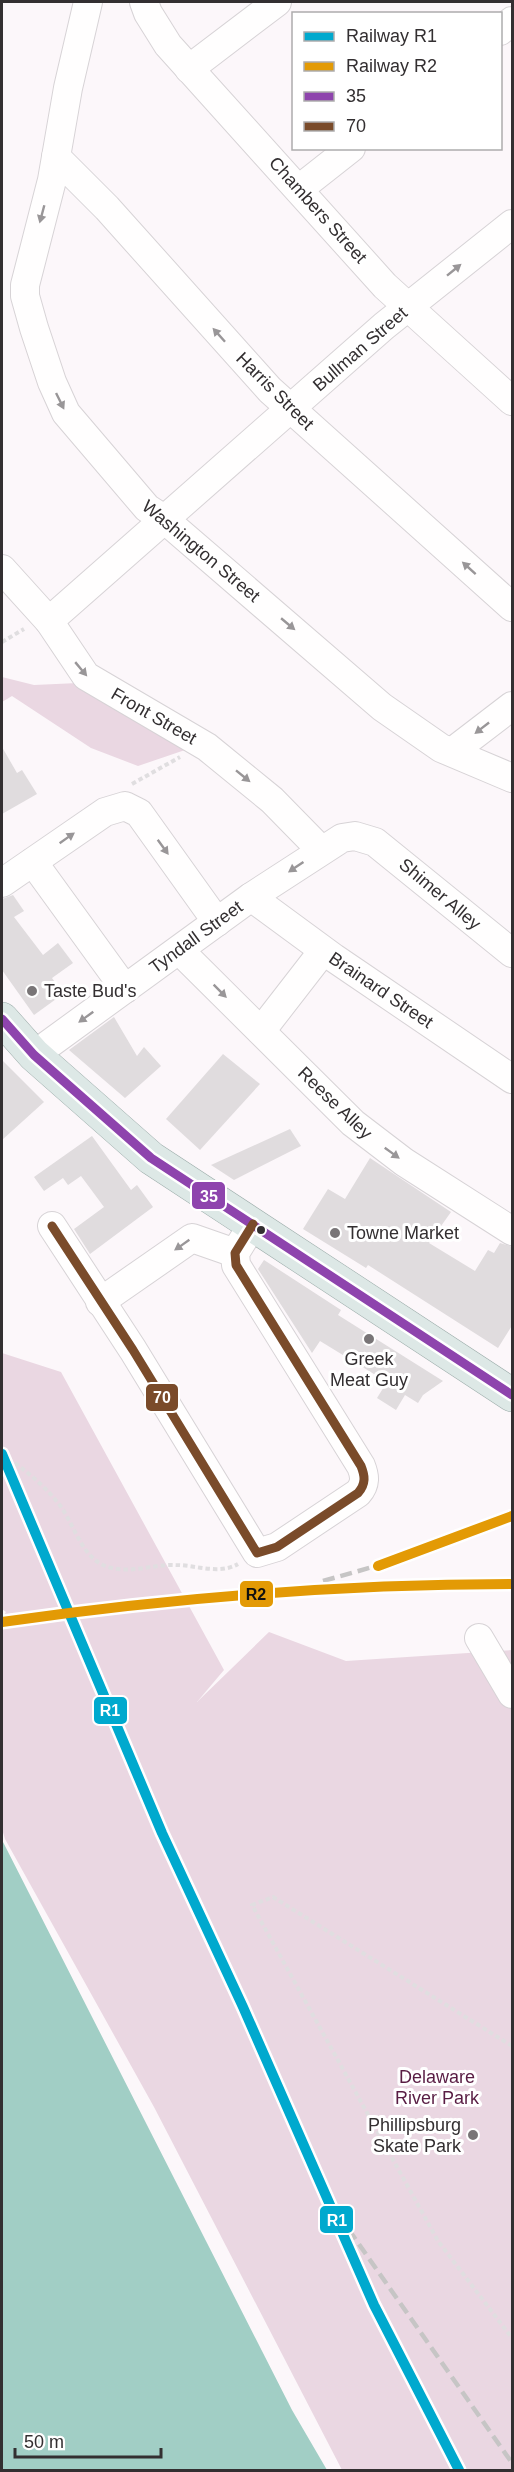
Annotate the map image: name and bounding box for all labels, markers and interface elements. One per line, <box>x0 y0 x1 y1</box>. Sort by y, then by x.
legend <box>292 12 502 150</box>
text: Railway R1 <box>346 26 437 46</box>
text: Railway R2 <box>346 56 437 76</box>
text: 35 <box>346 86 366 106</box>
text: 70 <box>346 116 366 136</box>
street label: Chambers Street <box>265 153 371 267</box>
one-way arrow <box>37 205 47 223</box>
one-way arrow <box>446 265 461 277</box>
street label: Bullman Street <box>309 303 411 395</box>
one-way arrow <box>212 327 226 342</box>
street label: Harris Street <box>232 348 318 434</box>
one-way arrow <box>56 393 65 410</box>
street label: Washington Street <box>138 496 264 606</box>
one-way arrow <box>462 562 477 575</box>
one-way arrow <box>280 617 295 630</box>
one-way arrow <box>74 661 87 676</box>
street label: Front Street <box>108 684 200 748</box>
one-way arrow <box>474 722 490 735</box>
one-way arrow <box>235 769 250 782</box>
one-way arrow <box>59 833 75 844</box>
one-way arrow <box>157 840 169 855</box>
street label: Shimer Alley <box>395 854 485 934</box>
one-way arrow <box>288 861 304 873</box>
street label: Tyndall Street <box>146 897 246 977</box>
street label: Brainard Street <box>325 948 437 1032</box>
place label: Taste Bud's <box>44 981 137 1001</box>
one-way arrow <box>213 983 227 997</box>
marker: Taste Bud's <box>25 984 39 998</box>
one-way arrow <box>79 1011 95 1023</box>
street label: Reese Alley <box>294 1063 376 1143</box>
one-way arrow <box>384 1147 400 1159</box>
line badge: 35 <box>191 1181 226 1210</box>
text: 35 <box>200 1188 218 1205</box>
place label: Towne Market <box>347 1223 459 1243</box>
unlabelled marker <box>255 1224 267 1236</box>
marker: Towne Market <box>328 1226 342 1240</box>
one-way arrow <box>174 1239 190 1251</box>
marker: Greek Meat Guy <box>362 1332 376 1346</box>
place label: Greek Meat Guy <box>330 1349 408 1390</box>
line badge: 70 <box>145 1383 179 1412</box>
text: 70 <box>153 1389 171 1406</box>
line badge: R2 <box>239 1580 274 1608</box>
text: R2 <box>246 1586 266 1603</box>
line badge: R1 <box>93 1696 128 1725</box>
text: R1 <box>100 1702 120 1719</box>
park label: Delaware River Park <box>395 2067 480 2108</box>
place label: Phillipsburg Skate Park <box>368 2115 462 2156</box>
marker: Phillipsburg Skate Park <box>466 2128 480 2142</box>
line badge: R1 <box>319 2205 354 2234</box>
text: R1 <box>327 2212 347 2229</box>
scale bar <box>15 2421 160 2459</box>
text: 50 m <box>24 2432 64 2452</box>

